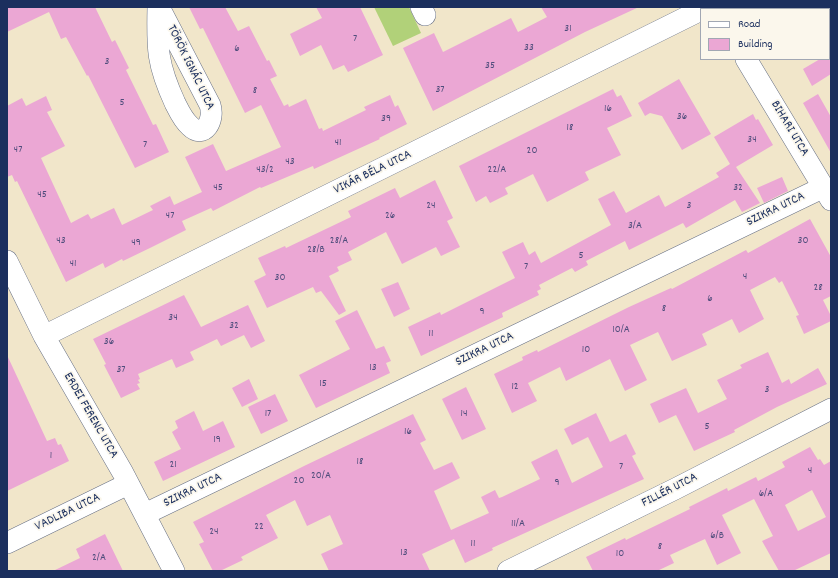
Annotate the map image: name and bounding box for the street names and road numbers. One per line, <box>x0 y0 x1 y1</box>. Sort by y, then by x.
street label: TÖRÖK IGNÁC UTCA <box>163 23 217 113</box>
street label: BIHARI UTCA <box>766 98 812 160</box>
street label: VIKÁR BÉLA UTCA <box>331 147 415 199</box>
street label: SZIKRA UTCA <box>744 189 808 231</box>
street label: SZIKRA UTCA <box>453 329 517 371</box>
street label: ERDEI FERENC UTCA <box>59 370 121 462</box>
street label: SZIKRA UTCA <box>161 470 225 512</box>
street label: FILLÉR UTCA <box>639 470 701 512</box>
street label: VADLIBA UTCA <box>33 491 103 535</box>

